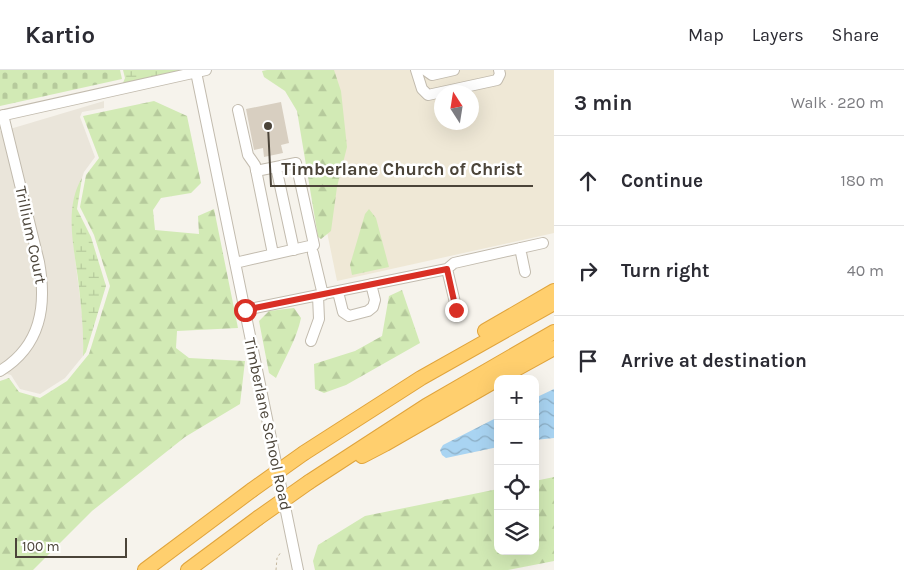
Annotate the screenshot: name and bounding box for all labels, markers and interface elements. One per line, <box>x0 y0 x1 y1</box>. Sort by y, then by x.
text: Kartio <box>25 21 95 49</box>
text: Map <box>688 24 724 46</box>
text: Layers <box>752 24 804 46</box>
text: Share <box>832 24 879 46</box>
north arrow <box>434 85 479 130</box>
text: 3 min <box>574 91 632 115</box>
text: Walk · 220 m <box>791 93 884 112</box>
callout: Timberlane Church of Christ <box>271 153 533 186</box>
text: Timberlane Church of Christ <box>281 158 523 180</box>
icon: ahead <box>574 167 602 195</box>
text: Continue <box>621 170 703 192</box>
text: 180 m <box>841 171 884 190</box>
street label: Trillium Court <box>11 184 51 286</box>
icon: right <box>574 257 602 285</box>
text: Turn right <box>621 260 710 282</box>
text: 40 m <box>847 261 884 280</box>
route start <box>234 299 257 322</box>
route end <box>445 299 468 322</box>
street label: Timberlane School Road <box>240 336 296 512</box>
icon: arrive <box>574 347 602 375</box>
text: Arrive at destination <box>621 350 807 372</box>
map controls <box>494 375 539 555</box>
button: + <box>494 375 539 420</box>
button: − <box>494 420 539 465</box>
button: locate <box>494 465 539 510</box>
button: layers <box>494 510 539 555</box>
scale bar <box>15 535 128 558</box>
text: 100 m <box>22 538 60 555</box>

